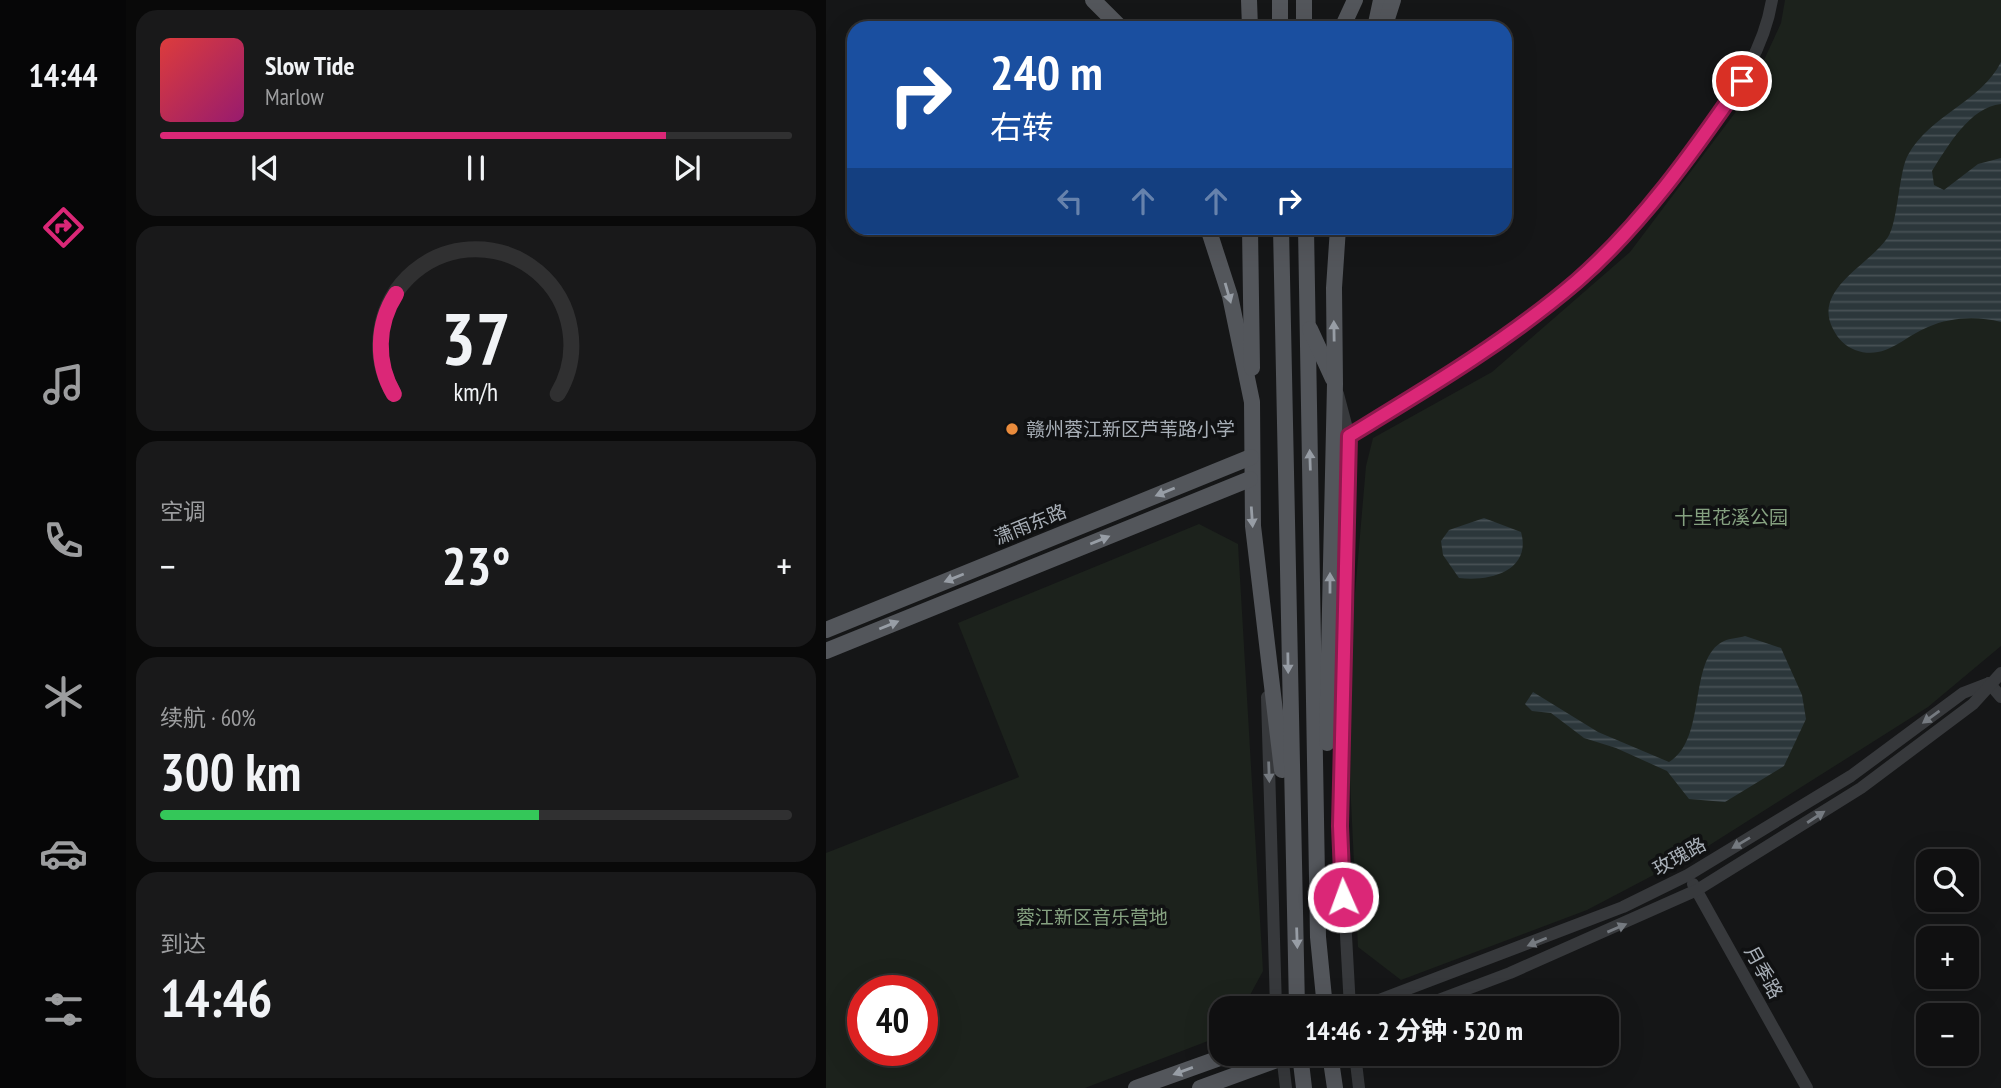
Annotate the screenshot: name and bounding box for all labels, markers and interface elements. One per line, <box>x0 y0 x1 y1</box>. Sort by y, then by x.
text: 240 m <box>990 40 1103 104</box>
text: Slow Tide <box>265 49 355 82</box>
icon: right <box>875 49 966 140</box>
pin <box>1712 51 1772 111</box>
text: 14:44 <box>28 54 98 96</box>
icon: arrive <box>1723 62 1761 100</box>
text: Marlow <box>265 82 324 111</box>
text: 右转 <box>990 106 1054 148</box>
icon: previous <box>246 149 284 187</box>
icon: pause <box>457 149 495 187</box>
icon: next <box>668 149 706 187</box>
icon: left <box>1051 182 1089 220</box>
icon: ahead <box>1124 182 1162 220</box>
icon: ahead <box>1197 182 1235 220</box>
icon: right <box>1270 182 1308 220</box>
icon: directions <box>39 203 88 252</box>
one-way arrow <box>1224 282 1234 303</box>
text: 37 <box>441 291 511 385</box>
one-way arrow <box>1329 320 1340 342</box>
icon: music <box>39 360 88 409</box>
text: km/h <box>454 376 498 408</box>
place label: 赣州蓉江新区芦苇路小学 <box>1026 417 1235 441</box>
marker: 赣州蓉江新区芦苇路小学 <box>1004 421 1020 437</box>
one-way arrow <box>1305 449 1316 471</box>
one-way arrow <box>1154 486 1175 497</box>
text: 空调 <box>160 497 206 526</box>
street label: 潇雨东路 <box>990 499 1070 549</box>
park label: 十里花溪公园 <box>1674 505 1788 529</box>
one-way arrow <box>1247 507 1258 529</box>
icon: phone <box>39 516 88 565</box>
text: 23° <box>442 532 510 599</box>
one-way arrow <box>1090 534 1111 545</box>
text: − <box>160 541 176 590</box>
text: + <box>776 541 792 590</box>
one-way arrow <box>943 572 964 583</box>
one-way arrow <box>1324 572 1336 594</box>
one-way arrow <box>879 620 900 631</box>
one-way arrow <box>1283 652 1294 674</box>
icon: climate <box>39 672 88 721</box>
text: 续航 · 60% <box>160 703 256 732</box>
one-way arrow <box>1922 710 1940 725</box>
text: 300 km <box>160 738 301 805</box>
one-way arrow <box>1263 761 1275 783</box>
one-way arrow <box>1806 811 1825 824</box>
icon: car <box>39 829 88 878</box>
street label: 玫瑰路 <box>1648 832 1710 880</box>
one-way arrow <box>1731 836 1751 849</box>
map controls <box>1916 849 1979 1066</box>
button: search <box>1916 849 1979 912</box>
position arrow <box>1306 860 1380 934</box>
park label: 蓉江新区音乐营地 <box>1016 905 1168 929</box>
one-way arrow <box>1607 922 1628 933</box>
button: + <box>1916 926 1979 989</box>
one-way arrow <box>1291 927 1302 949</box>
text: 到达 <box>160 929 206 958</box>
one-way arrow <box>1526 936 1547 947</box>
street label: 月季路 <box>1740 941 1788 1003</box>
text: 14:46 <box>160 964 272 1031</box>
speed limit sign: 40 <box>847 975 938 1066</box>
icon: filters <box>39 985 88 1034</box>
button: − <box>1916 1003 1979 1066</box>
text: 14:46 · 2 分钟 · 520 m <box>1305 1014 1523 1047</box>
one-way arrow <box>1173 1066 1194 1077</box>

